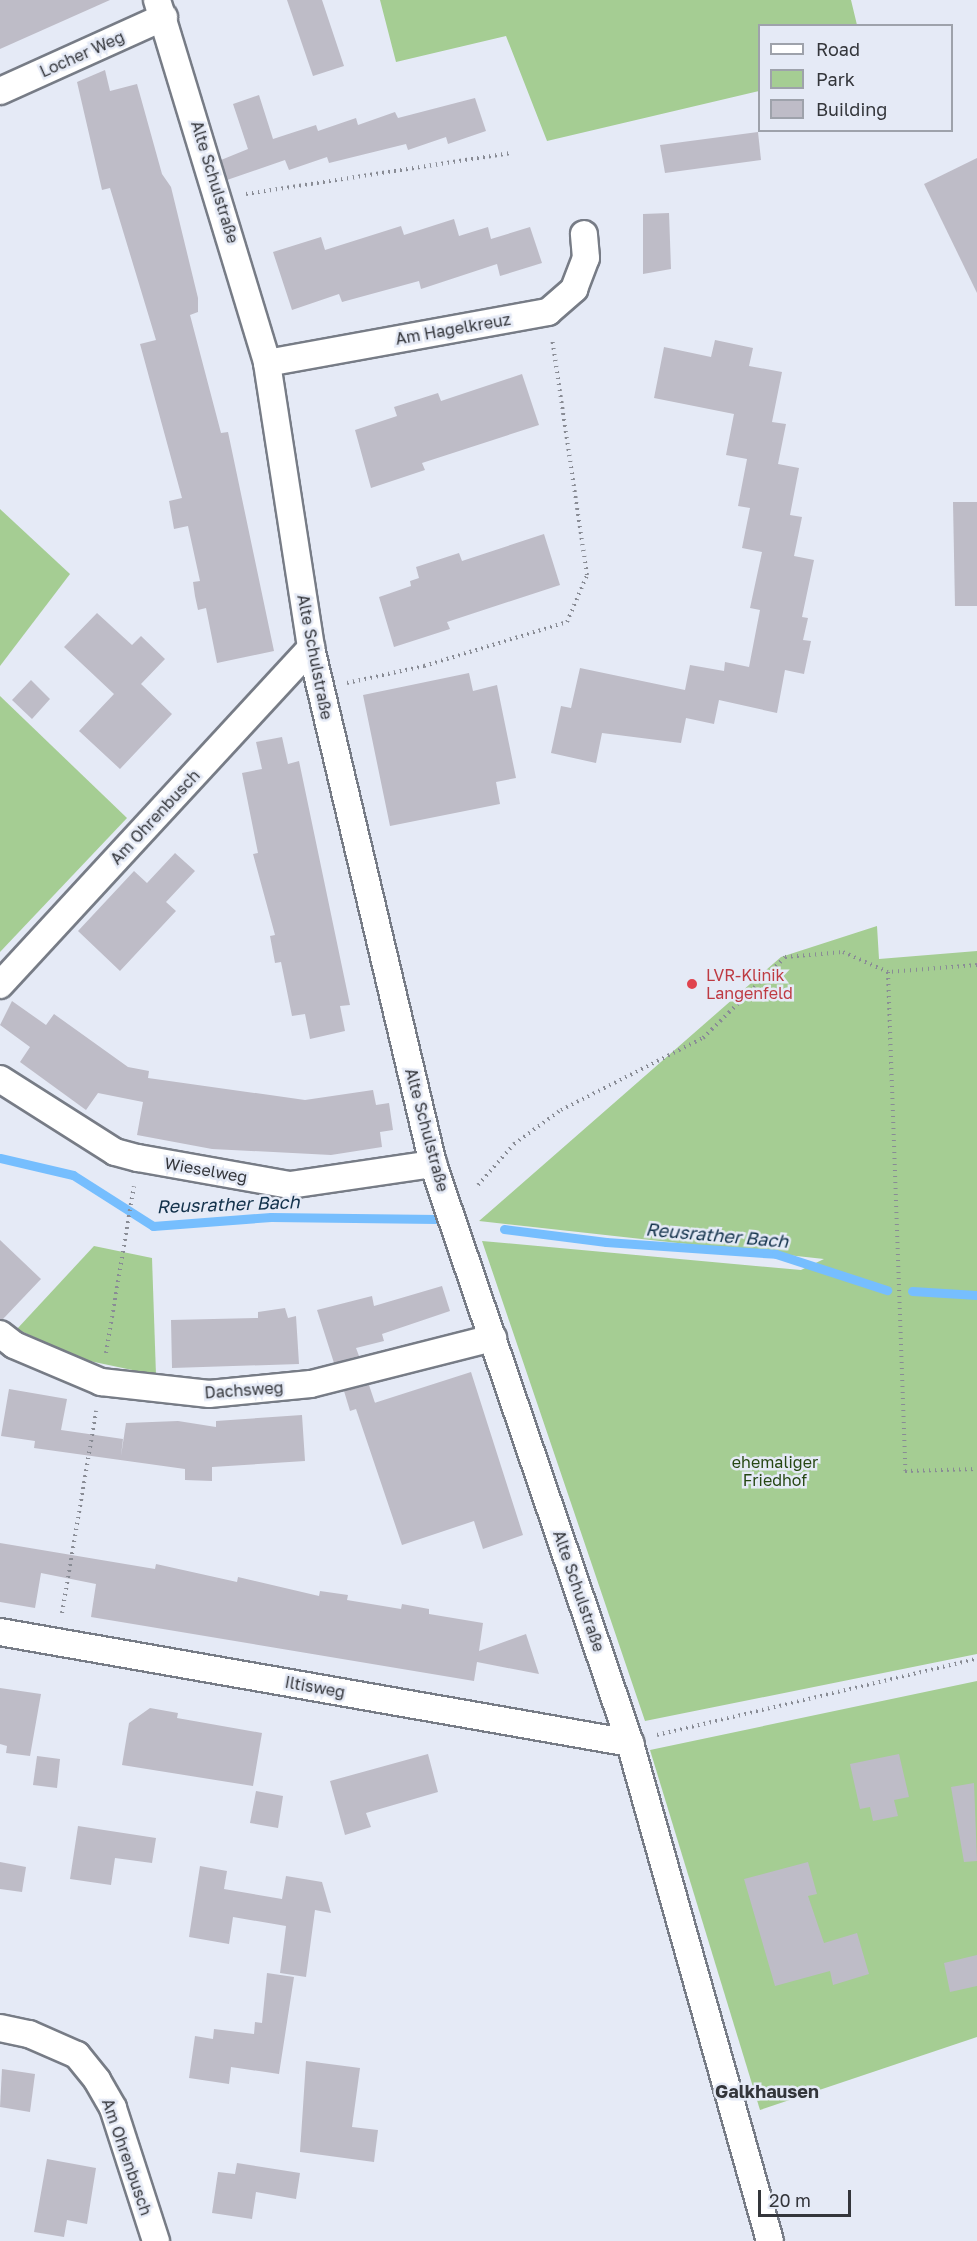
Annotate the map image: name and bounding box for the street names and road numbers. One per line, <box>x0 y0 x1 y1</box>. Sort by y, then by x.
street label: Locher Weg <box>37 27 127 81</box>
street label: Alte Schulstraße <box>187 118 243 246</box>
street label: Am Hagelkreuz <box>394 309 512 349</box>
street label: Alte Schulstraße <box>293 593 337 721</box>
street label: Am Ohrenbusch <box>106 766 204 868</box>
street label: Alte Schulstraße <box>401 1066 453 1194</box>
street label: Wieselweg <box>163 1153 249 1187</box>
street label: Dachsweg <box>204 1378 284 1402</box>
street label: Alte Schulstraße <box>549 1528 609 1654</box>
street label: Iltisweg <box>283 1672 347 1702</box>
street label: Am Ohrenbusch <box>98 2096 156 2218</box>

